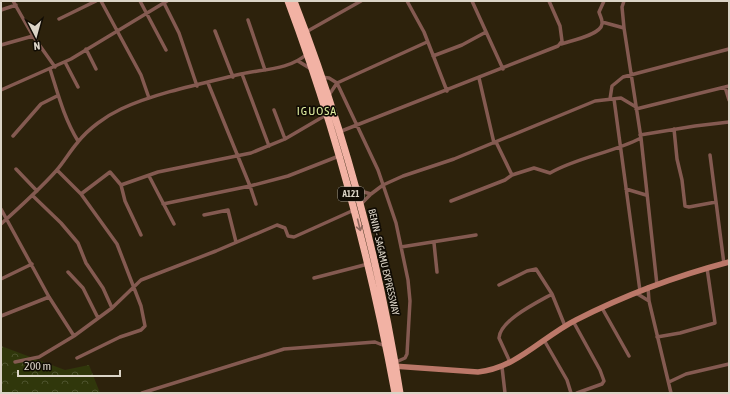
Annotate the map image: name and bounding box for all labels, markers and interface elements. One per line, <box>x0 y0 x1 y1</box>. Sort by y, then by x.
north arrow <box>16 16 56 56</box>
text: N <box>33 40 41 52</box>
district label: IGUOSA <box>297 104 337 118</box>
road number: A121 <box>338 187 364 201</box>
street label: BENIN - SAGAMU EXPRESSWAY <box>366 208 402 317</box>
one-way arrow <box>355 218 363 231</box>
scale bar <box>18 352 120 378</box>
text: 200 m <box>24 359 51 373</box>

